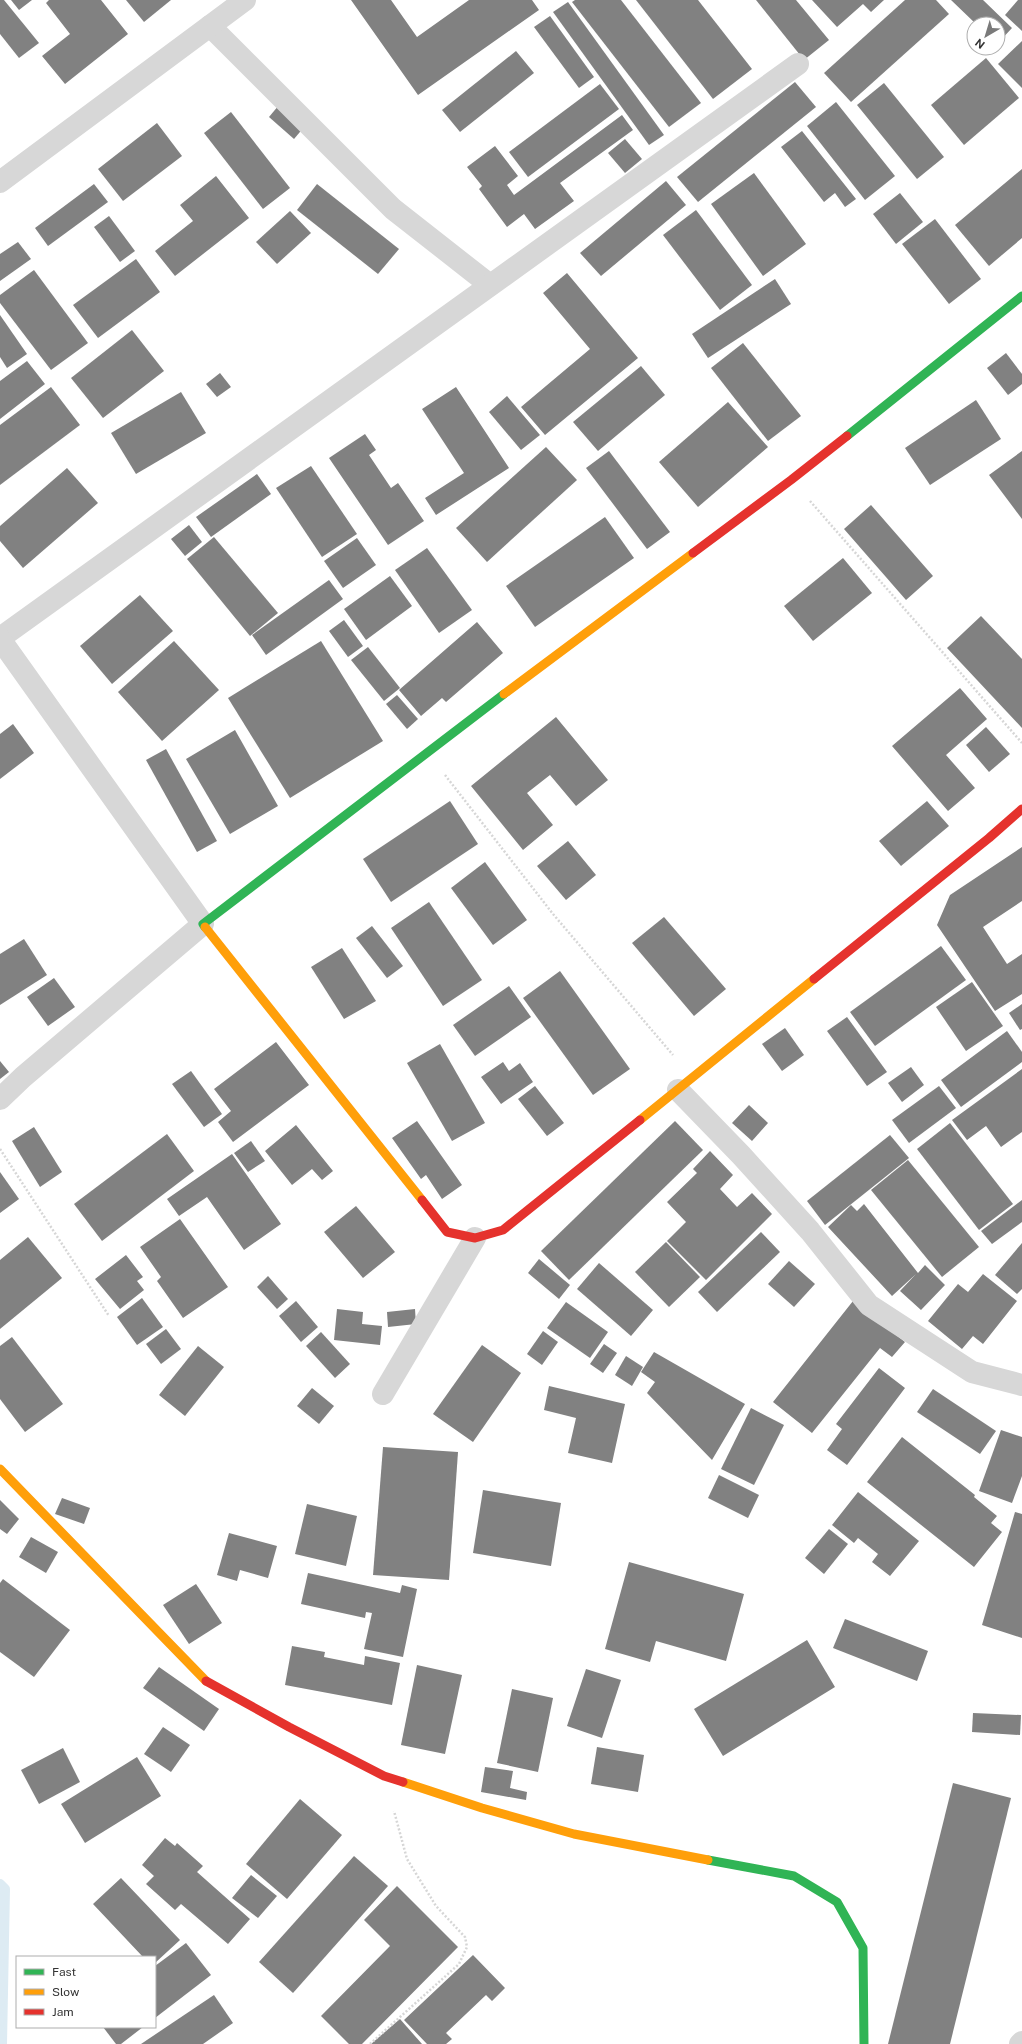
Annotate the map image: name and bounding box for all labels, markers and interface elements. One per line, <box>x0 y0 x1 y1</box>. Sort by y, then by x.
north arrow <box>966 16 1006 56</box>
text: N <box>973 37 987 51</box>
legend <box>16 1956 156 2028</box>
text: Fast <box>52 1965 77 1979</box>
text: Slow <box>52 1985 80 1999</box>
text: Jam <box>52 2005 74 2019</box>

